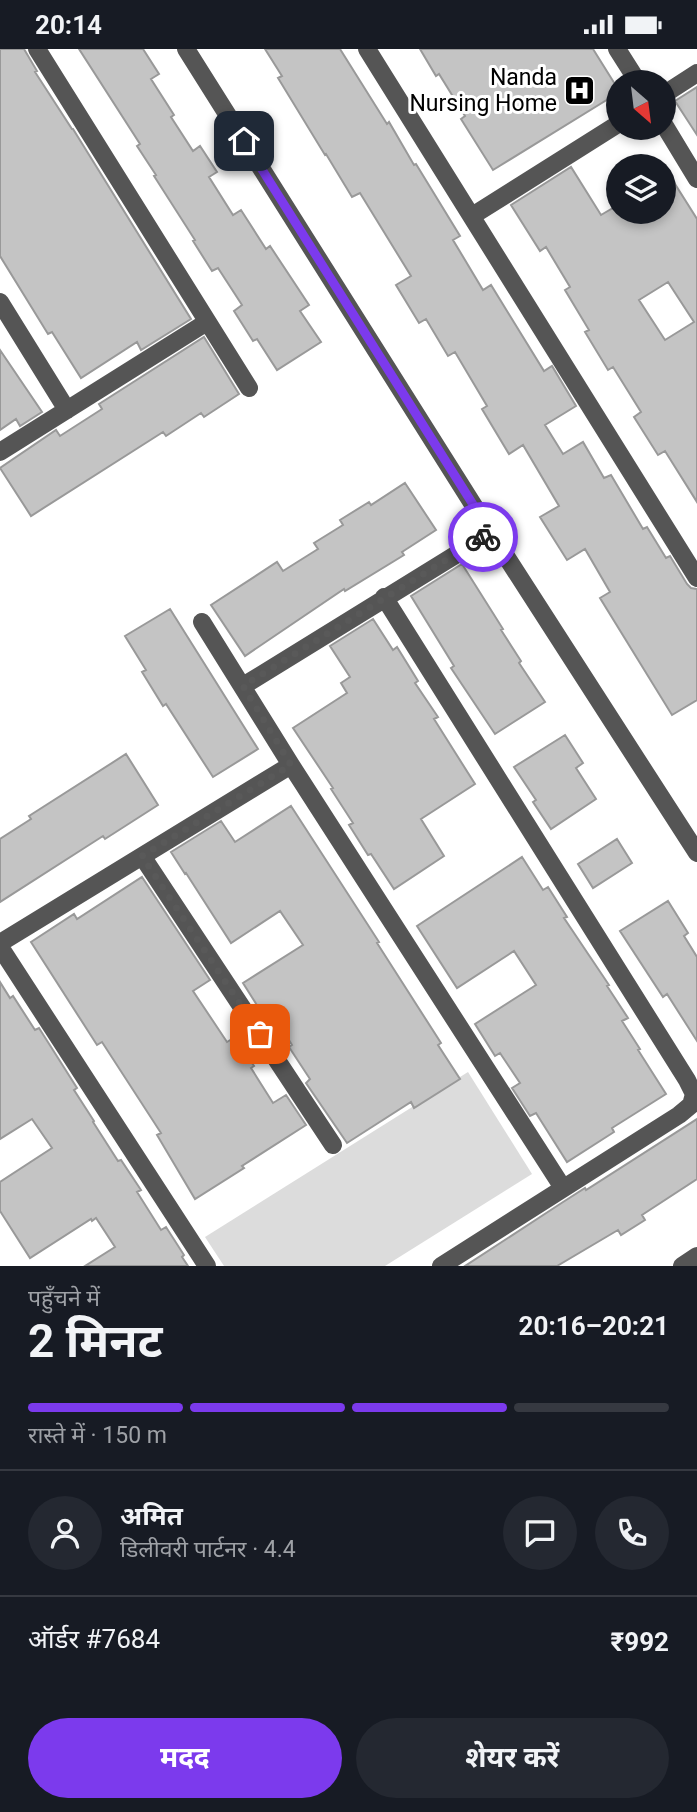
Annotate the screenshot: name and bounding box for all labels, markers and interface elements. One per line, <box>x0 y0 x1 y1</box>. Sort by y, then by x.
text: 20:14 <box>35 10 102 40</box>
place label: Nanda Nursing Home <box>409 64 557 117</box>
north arrow <box>606 70 676 140</box>
map controls <box>606 70 676 224</box>
hospital icon: Nanda Nursing Home <box>563 73 597 107</box>
pin <box>214 111 274 171</box>
icon: home <box>225 122 263 160</box>
button: layers <box>606 154 676 224</box>
courier <box>448 502 518 572</box>
icon: bike <box>464 518 502 556</box>
pin <box>230 1004 290 1064</box>
icon: bag <box>241 1015 279 1053</box>
text: पहुँचने में <box>28 1285 100 1312</box>
text: 20:16–20:21 <box>519 1311 669 1341</box>
text: 2 मिनट <box>28 1314 162 1368</box>
text: रास्ते में · 150 m <box>28 1422 167 1449</box>
button: person <box>28 1496 102 1570</box>
button: chat <box>503 1496 577 1570</box>
button: phone <box>595 1496 669 1570</box>
text: अमित <box>120 1501 183 1531</box>
text: डिलीवरी पार्टनर · 4.4 <box>120 1536 296 1563</box>
text: ऑर्डर #7684 <box>28 1624 160 1654</box>
text: ₹992 <box>611 1627 669 1657</box>
button: मदद <box>28 1718 342 1798</box>
button: शेयर करें <box>356 1718 669 1798</box>

